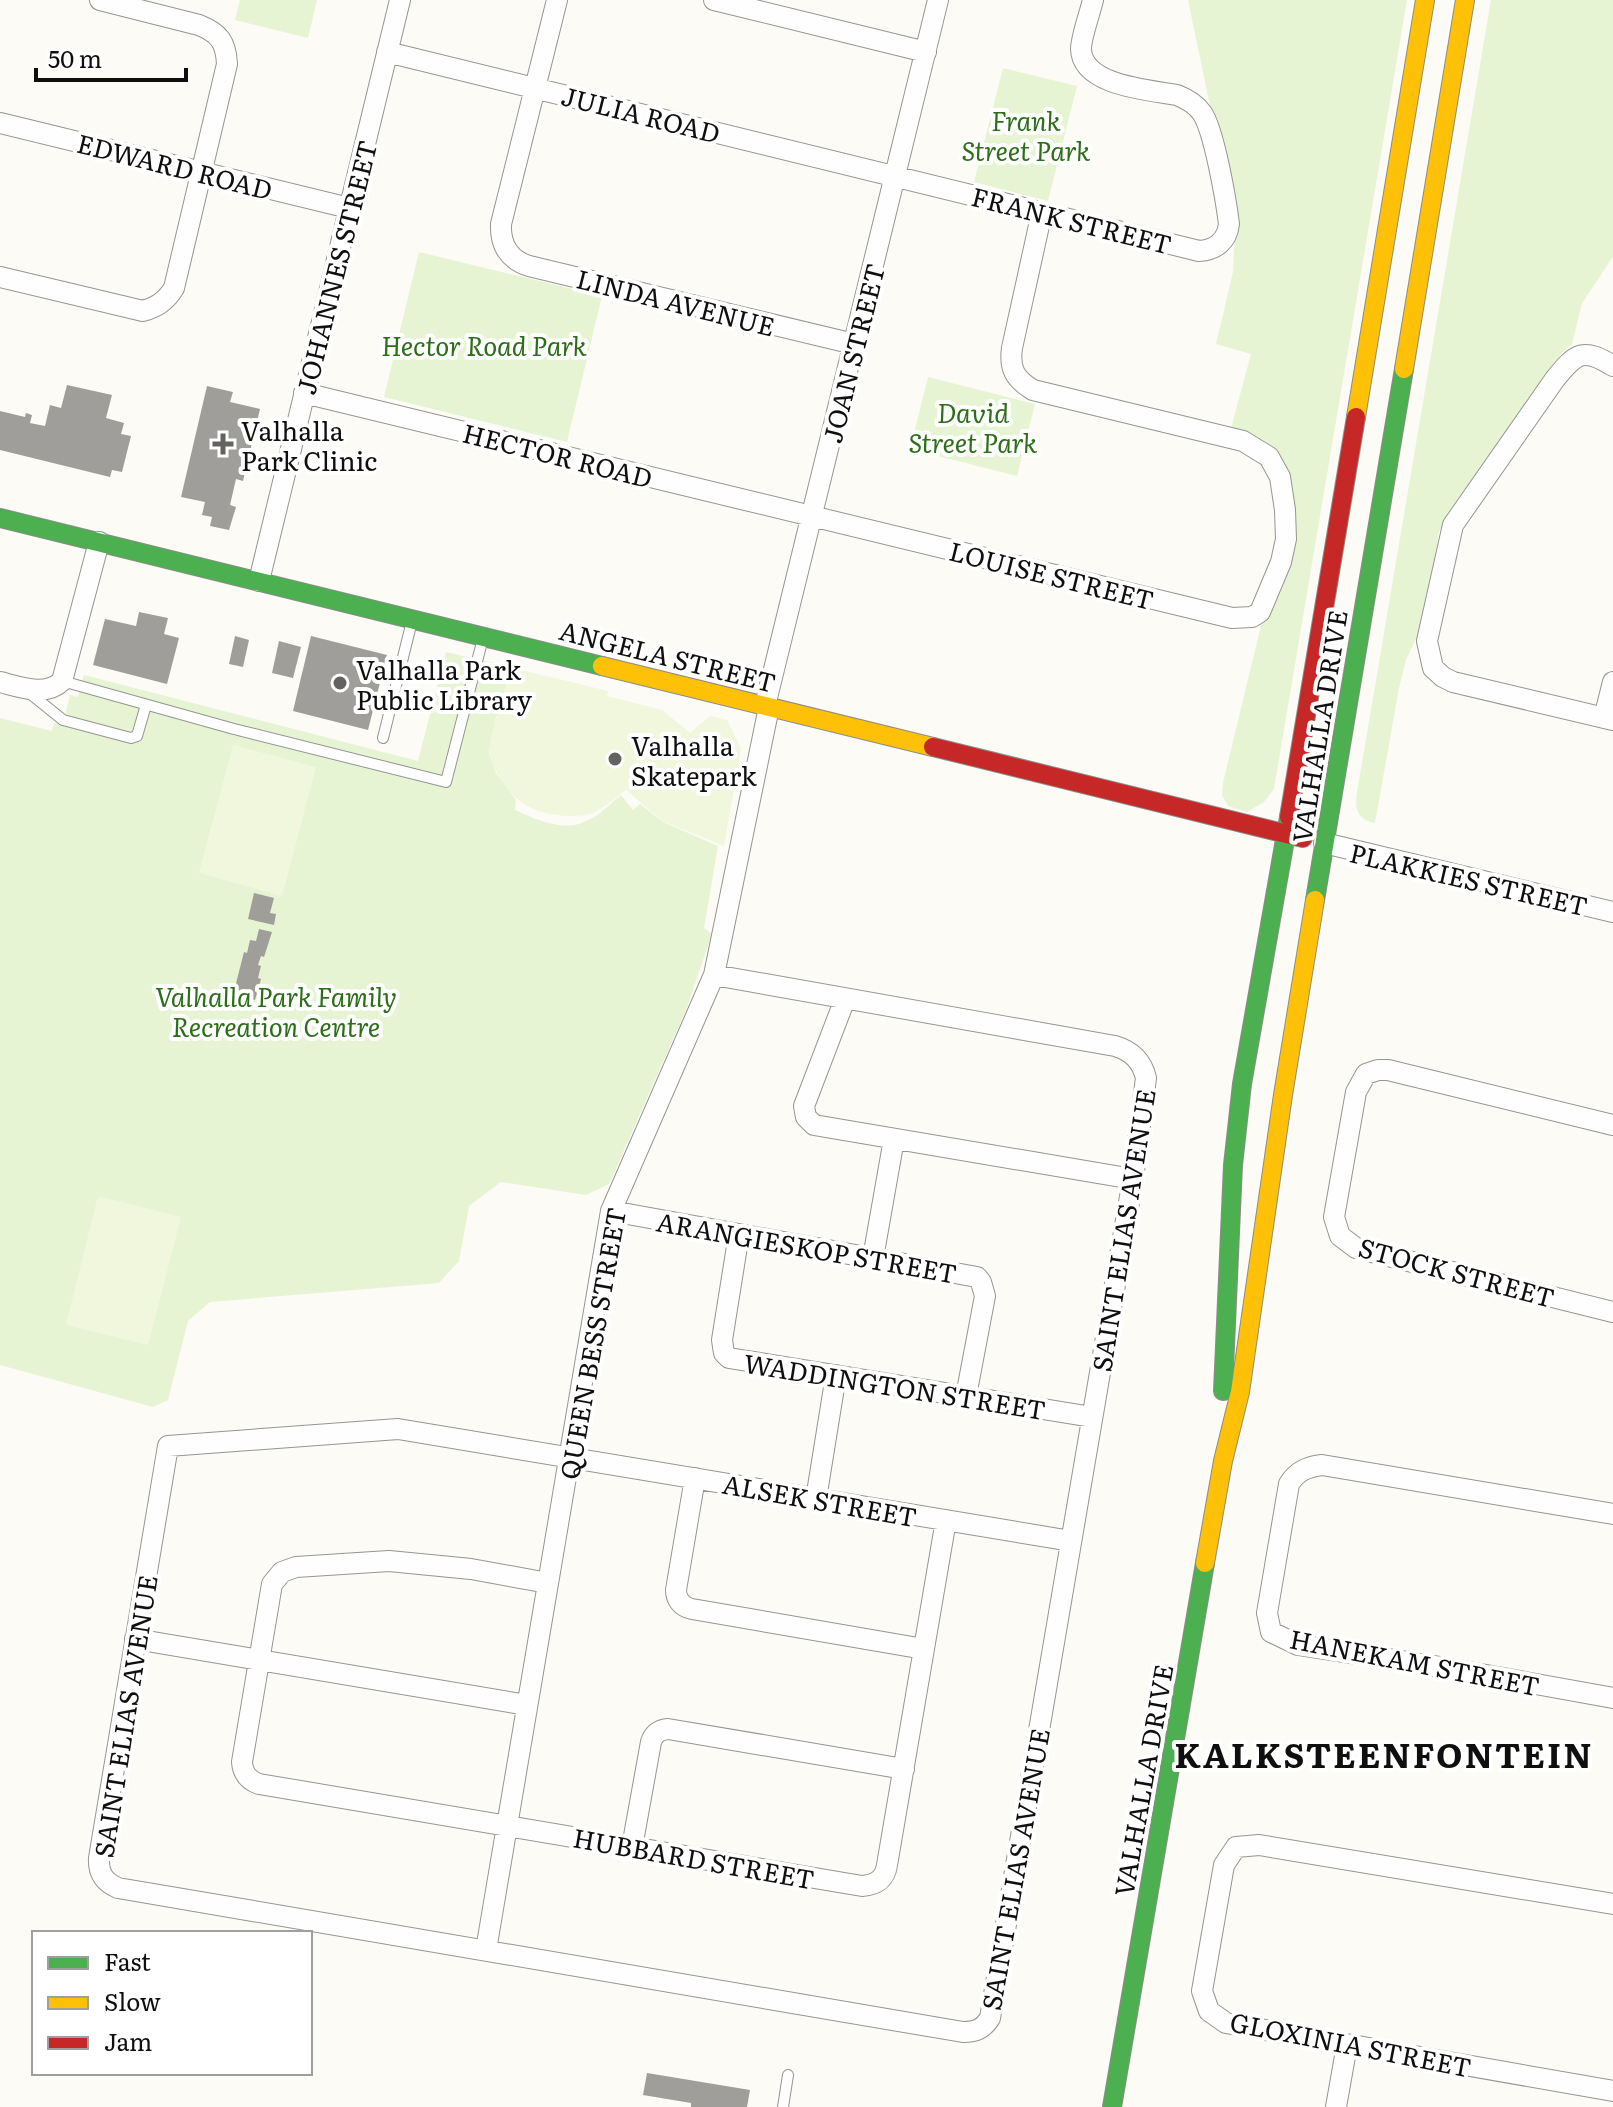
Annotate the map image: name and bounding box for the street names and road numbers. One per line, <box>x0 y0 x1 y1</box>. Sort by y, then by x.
street label: JULIA ROAD <box>557 74 725 152</box>
street label: EDWARD ROAD <box>73 122 277 208</box>
street label: JOHANNES STREET <box>285 136 385 398</box>
street label: FRANK STREET <box>968 175 1176 263</box>
street label: LINDA AVENUE <box>573 258 779 344</box>
street label: JOAN STREET <box>811 259 893 447</box>
street label: HECTOR ROAD <box>459 412 657 496</box>
street label: LOUISE STREET <box>946 530 1158 618</box>
street label: VALHALLA DRIVE <box>1280 607 1356 845</box>
street label: ANGELA STREET <box>556 609 780 701</box>
street label: PLAKKIES STREET <box>1346 832 1592 924</box>
street label: SAINT ELIAS AVENUE <box>1080 1086 1164 1374</box>
street label: ARANGIESKOP STREET <box>654 1200 960 1292</box>
street label: QUEEN BESS STREET <box>548 1204 634 1482</box>
street label: STOCK STREET <box>1355 1226 1559 1316</box>
street label: WADDINGTON STREET <box>741 1342 1049 1428</box>
street label: ALSEK STREET <box>720 1463 920 1535</box>
street label: SAINT ELIAS AVENUE <box>82 1572 166 1860</box>
street label: HANEKAM STREET <box>1287 1618 1543 1704</box>
street label: VALHALLA DRIVE <box>1102 1661 1182 1899</box>
street label: SAINT ELIAS AVENUE <box>970 1725 1058 2013</box>
street label: HUBBARD STREET <box>570 1817 818 1897</box>
street label: GLOXINIA STREET <box>1227 2000 1475 2086</box>

